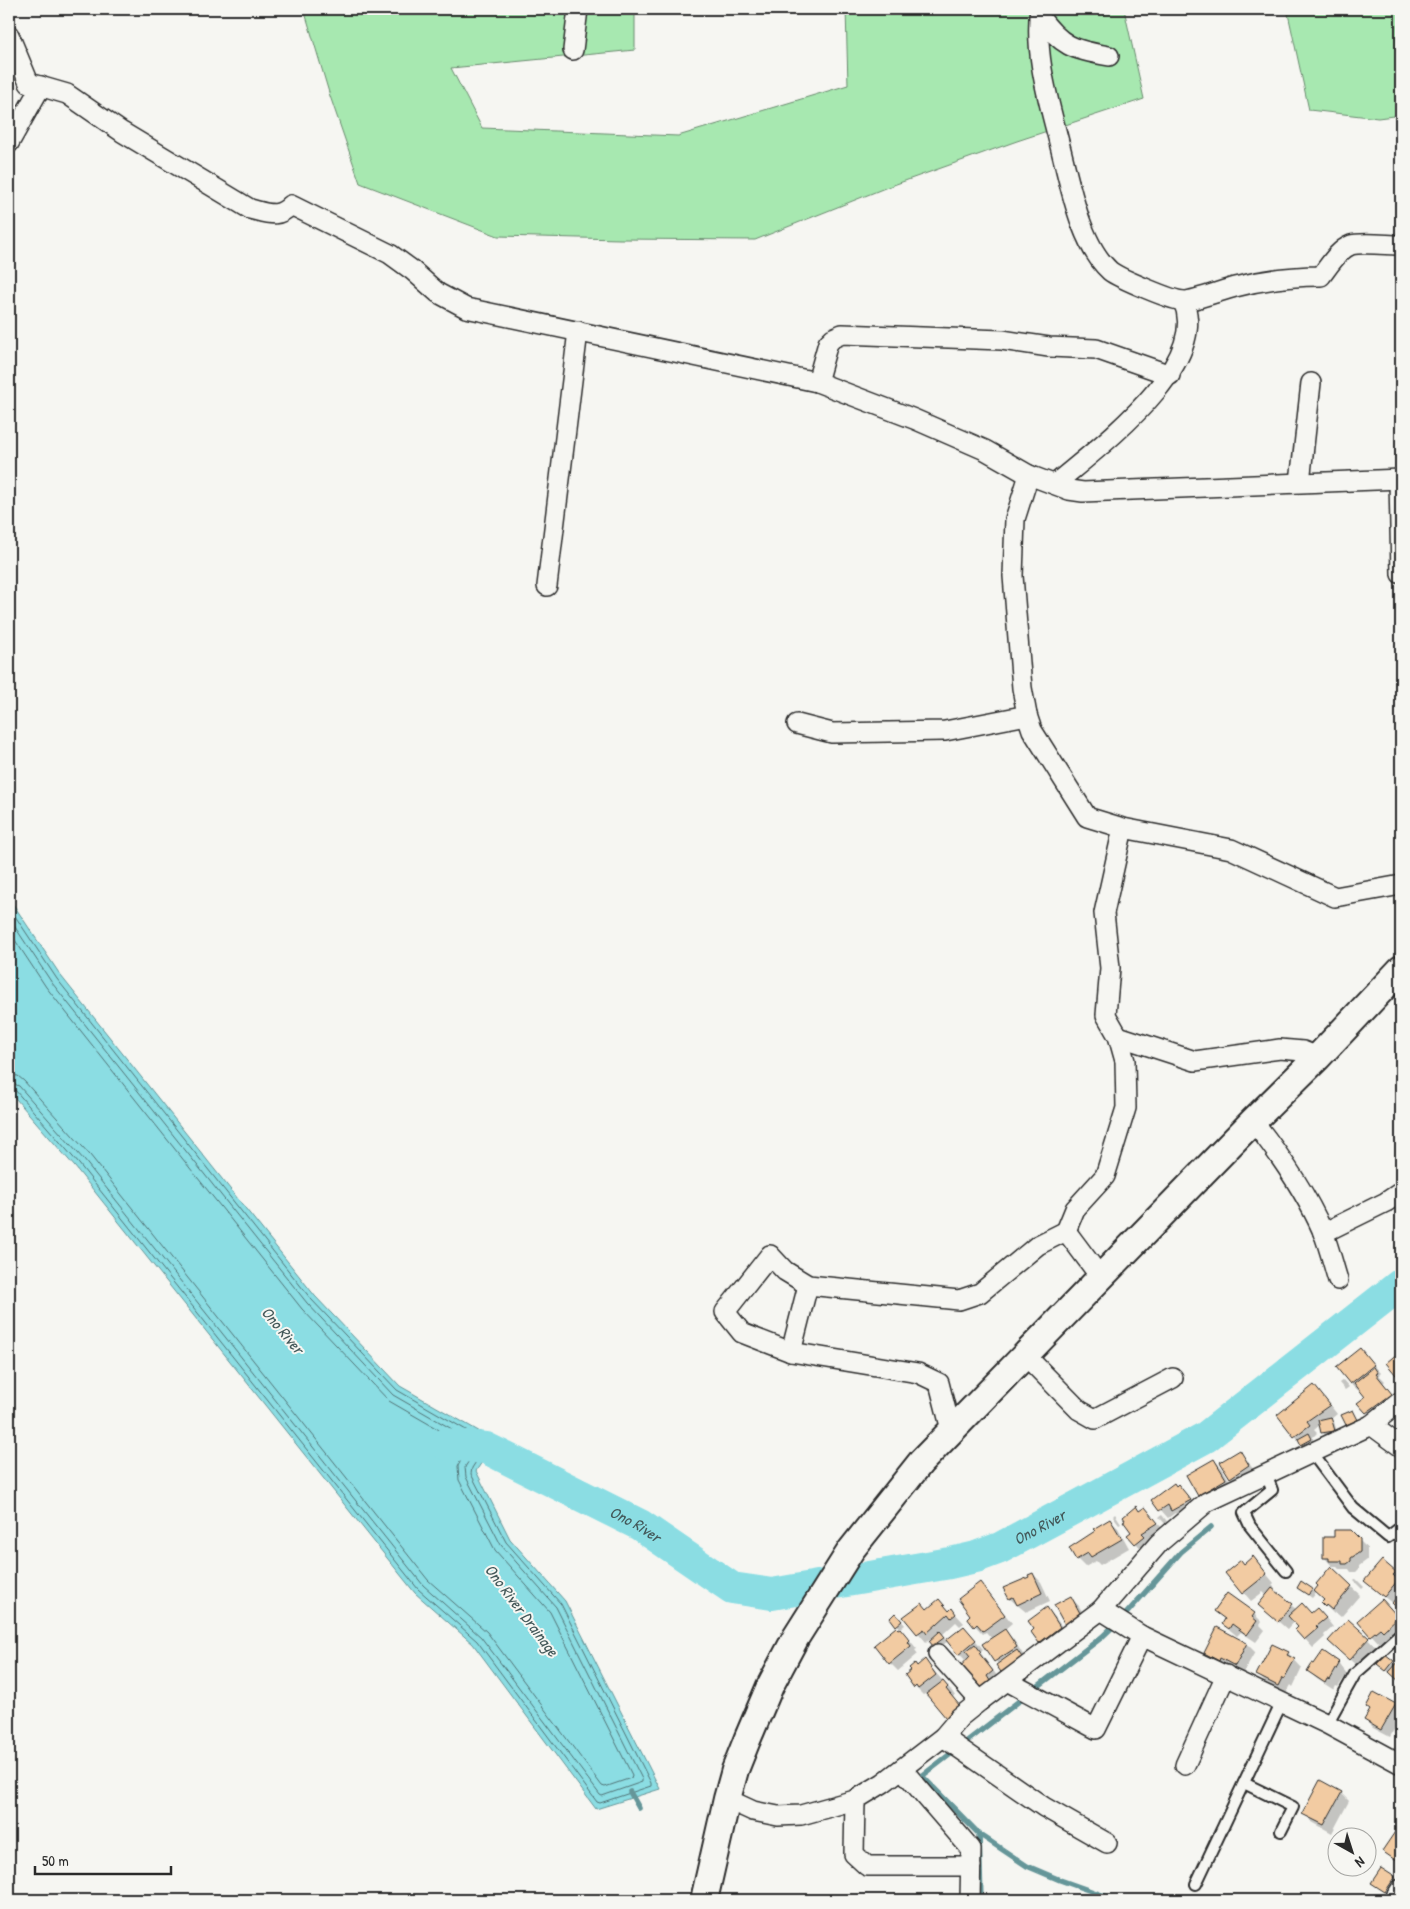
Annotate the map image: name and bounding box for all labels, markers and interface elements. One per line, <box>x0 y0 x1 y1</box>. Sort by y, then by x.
water label: Ono River <box>257 1301 311 1360</box>
water label: Ono River <box>606 1501 667 1548</box>
water label: Ono River <box>1009 1503 1071 1550</box>
water label: Ono River Drainage <box>480 1559 564 1661</box>
north arrow <box>1328 1826 1378 1876</box>
scale bar <box>35 1844 171 1876</box>
text: 50 m <box>42 1850 69 1871</box>
text: N <box>1351 1853 1369 1873</box>

